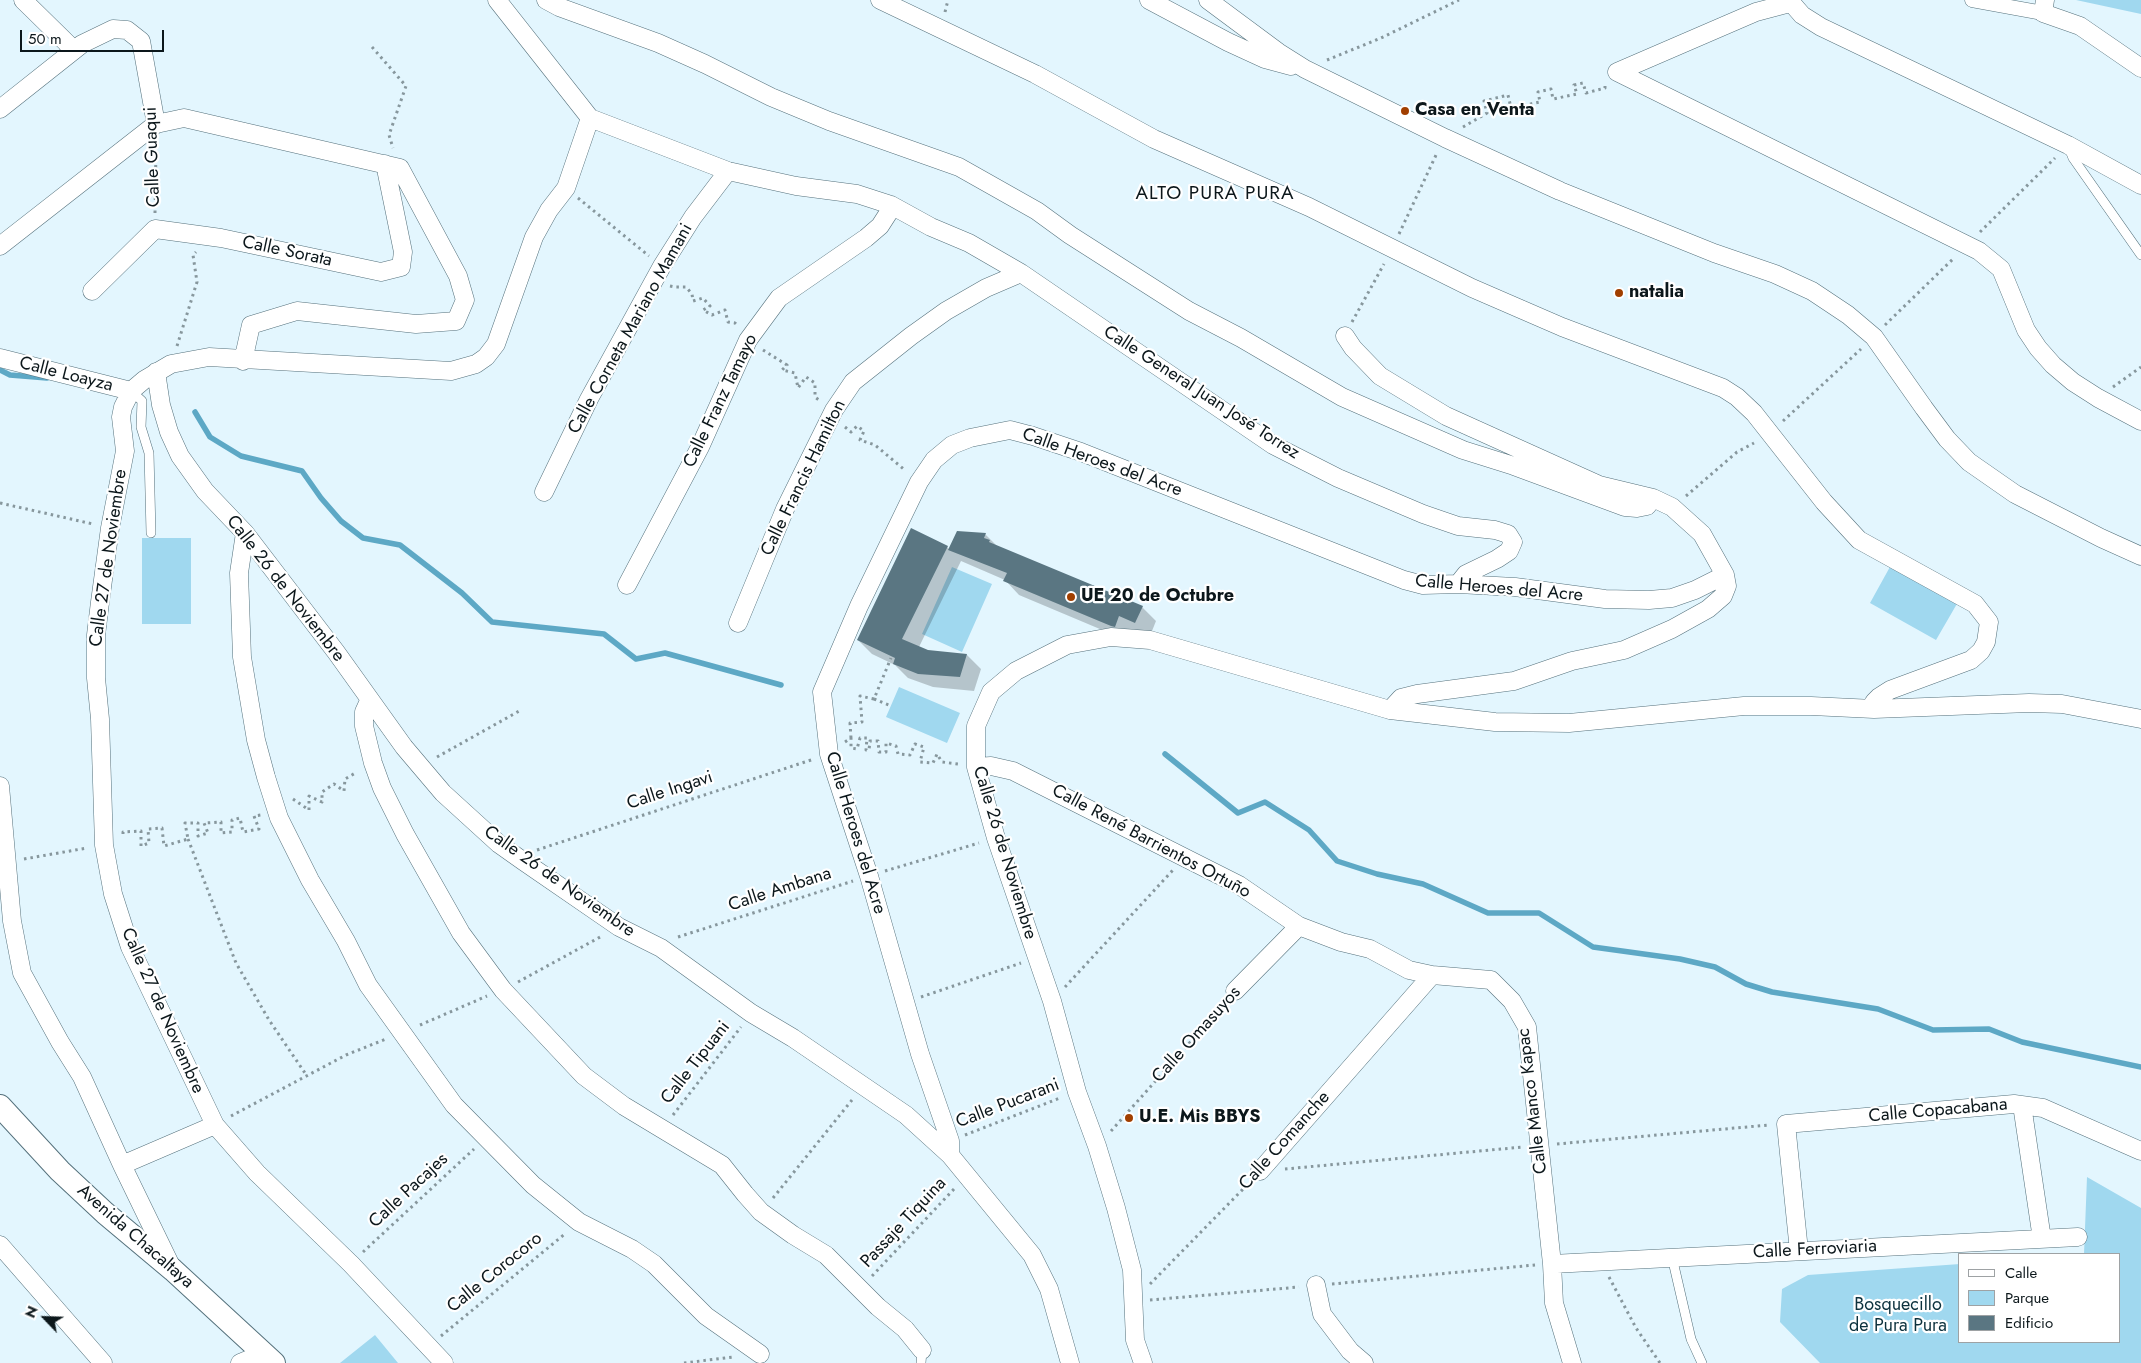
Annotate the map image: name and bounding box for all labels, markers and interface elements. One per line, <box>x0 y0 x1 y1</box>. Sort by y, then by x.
scale bar <box>22 20 166 52</box>
text: 50 m <box>28 28 62 50</box>
place label: Casa en Venta <box>1415 100 1535 122</box>
marker: Casa en Venta <box>1399 105 1411 117</box>
street label: Calle Guaqui <box>140 106 166 208</box>
district label: ALTO PURA PURA <box>1134 183 1296 205</box>
street label: Calle Corneta Mariano Mamani <box>564 220 698 438</box>
street label: Calle Sorata <box>240 232 334 272</box>
place label: natalia <box>1629 282 1684 304</box>
marker: natalia <box>1613 287 1625 299</box>
street label: Calle General Juan José Torrez <box>1099 321 1303 465</box>
street label: Calle Franz Tamayo <box>679 331 763 471</box>
street label: Calle Loayza <box>17 353 115 397</box>
street label: Calle Francis Hamilton <box>757 397 851 559</box>
street label: Calle Heroes del Acre <box>1019 424 1185 502</box>
street label: Calle 27 de Noviembre <box>86 468 132 648</box>
street label: Calle 26 de Noviembre <box>221 512 349 666</box>
street label: Calle Heroes del Acre <box>1414 571 1584 607</box>
place label: UE 20 de Octubre <box>1081 586 1234 608</box>
marker: UE 20 de Octubre <box>1065 591 1077 603</box>
street label: Calle Heroes del Acre <box>820 749 890 917</box>
street label: Calle 26 de Noviembre <box>967 764 1041 942</box>
street label: Calle Ingavi <box>624 767 716 815</box>
street label: Calle René Barrientos Ortuño <box>1048 780 1254 904</box>
street label: Calle 26 de Noviembre <box>479 822 639 942</box>
street label: Calle Ambana <box>726 863 834 917</box>
street label: Calle 27 de Noviembre <box>116 925 208 1097</box>
street label: Calle Omasuyos <box>1148 982 1246 1088</box>
street label: Calle Tipuani <box>657 1017 735 1109</box>
street label: Calle Manco Kapac <box>1513 1027 1553 1175</box>
street label: Calle Pucarani <box>953 1074 1063 1134</box>
street label: Calle Comanche <box>1235 1087 1335 1195</box>
street label: Calle Copacabana <box>1868 1094 2008 1128</box>
place label: U.E. Mis BBYS <box>1139 1107 1261 1129</box>
marker: U.E. Mis BBYS <box>1123 1112 1135 1124</box>
street label: Calle Pacajes <box>365 1149 453 1233</box>
street label: Passaje Tiquina <box>857 1173 951 1273</box>
street label: Avenida Chacaltaya <box>72 1180 198 1294</box>
street label: Calle Corocoro <box>443 1228 547 1318</box>
street label: Calle Ferroviaria <box>1752 1236 1878 1264</box>
legend <box>1958 1253 2121 1343</box>
text: Calle <box>2005 1262 2037 1284</box>
text: Parque <box>2005 1287 2049 1309</box>
north arrow <box>20 1293 70 1343</box>
park label: Bosquecillo de Pura Pura <box>1849 1295 1947 1338</box>
text: N <box>20 1303 43 1321</box>
text: Edificio <box>2005 1312 2053 1334</box>

